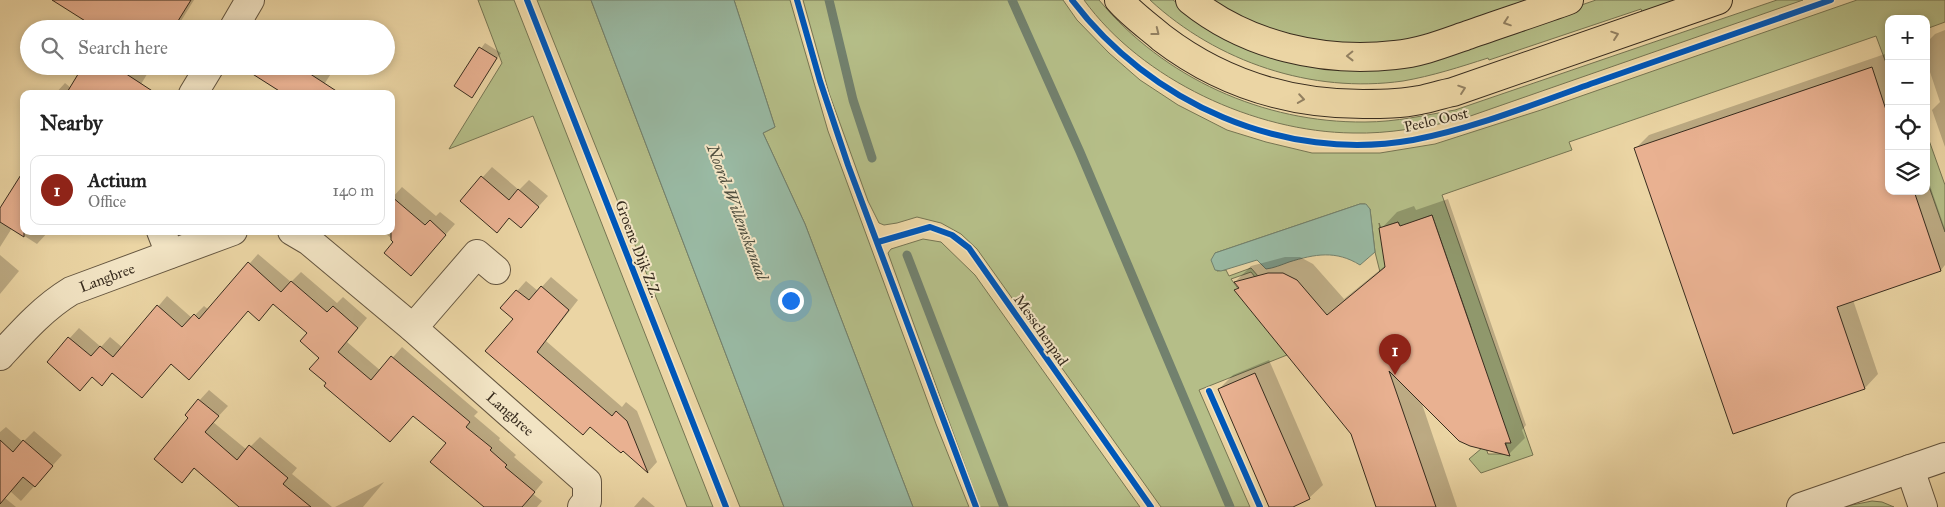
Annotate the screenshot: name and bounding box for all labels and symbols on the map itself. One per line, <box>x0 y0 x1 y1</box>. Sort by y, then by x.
one-way arrow <box>1503 16 1512 26</box>
one-way arrow <box>1150 27 1159 36</box>
one-way arrow <box>1611 31 1619 41</box>
one-way arrow <box>1345 51 1353 61</box>
one-way arrow <box>1457 84 1465 94</box>
one-way arrow <box>1298 93 1306 104</box>
street label: Peelo Oost <box>1402 104 1471 136</box>
water label: Noord-Willemskanaal <box>703 141 773 284</box>
street label: Groene Dijk Z.Z. <box>611 198 665 300</box>
street label: Langbree <box>77 259 137 296</box>
your location <box>778 288 804 314</box>
street label: Messchenpad <box>1010 291 1072 369</box>
pin: 1 <box>1379 334 1411 375</box>
street label: Langbree <box>482 388 538 440</box>

